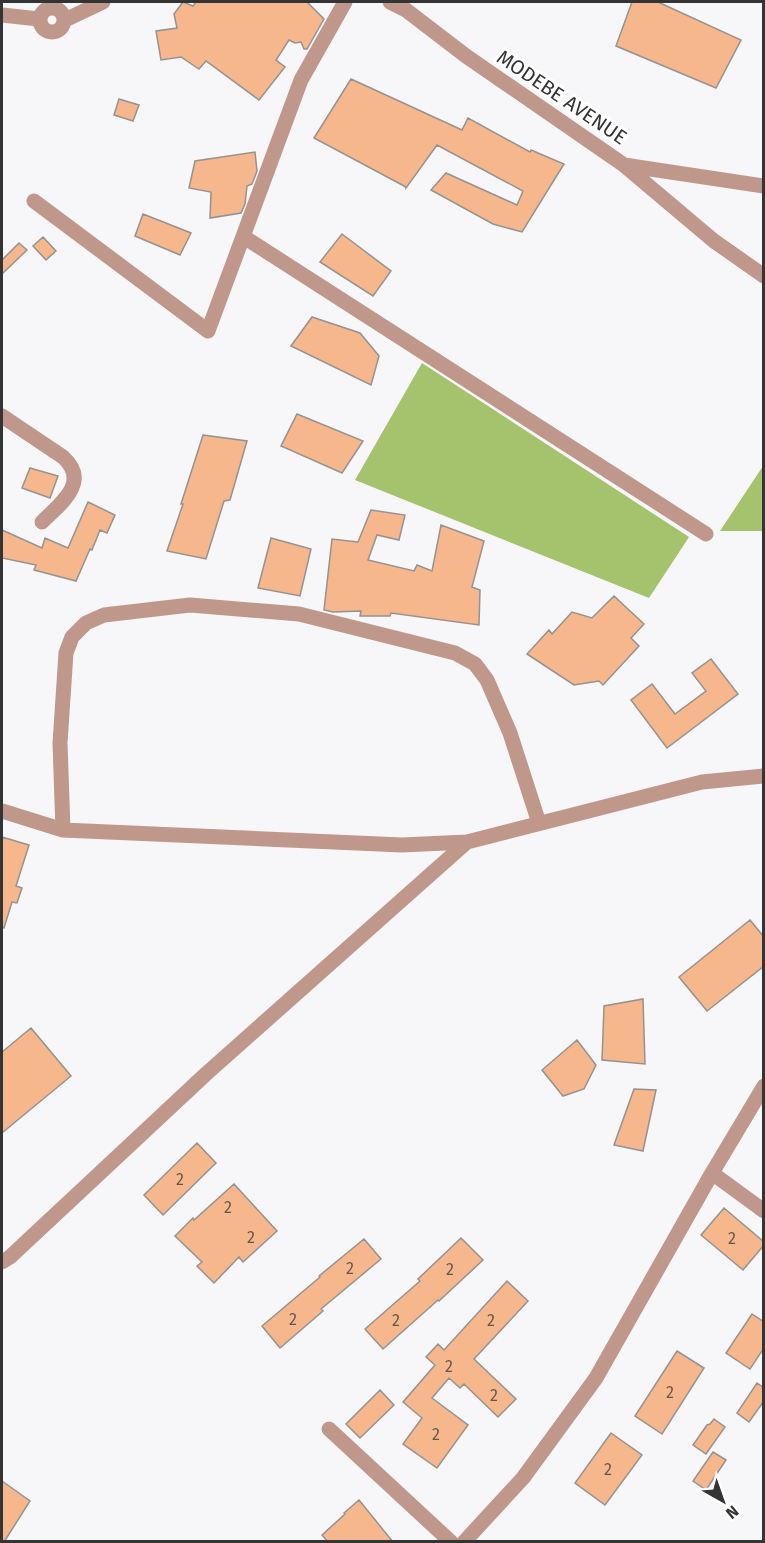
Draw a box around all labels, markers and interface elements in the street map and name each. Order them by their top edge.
street label: MODEBE AVENUE [492,45,632,149]
house number: 2 [176,1170,184,1189]
house number: 2 [224,1198,232,1217]
house number: 2 [247,1228,255,1247]
house number: 2 [728,1229,736,1248]
house number: 2 [346,1259,354,1278]
house number: 2 [446,1260,454,1279]
house number: 2 [289,1310,297,1329]
house number: 2 [392,1311,400,1330]
house number: 2 [487,1311,495,1330]
house number: 2 [445,1357,453,1376]
house number: 2 [666,1383,674,1402]
house number: 2 [490,1386,498,1405]
house number: 2 [432,1425,440,1444]
house number: 2 [604,1460,612,1479]
north arrow [693,1471,753,1531]
text: N [722,1501,742,1523]

